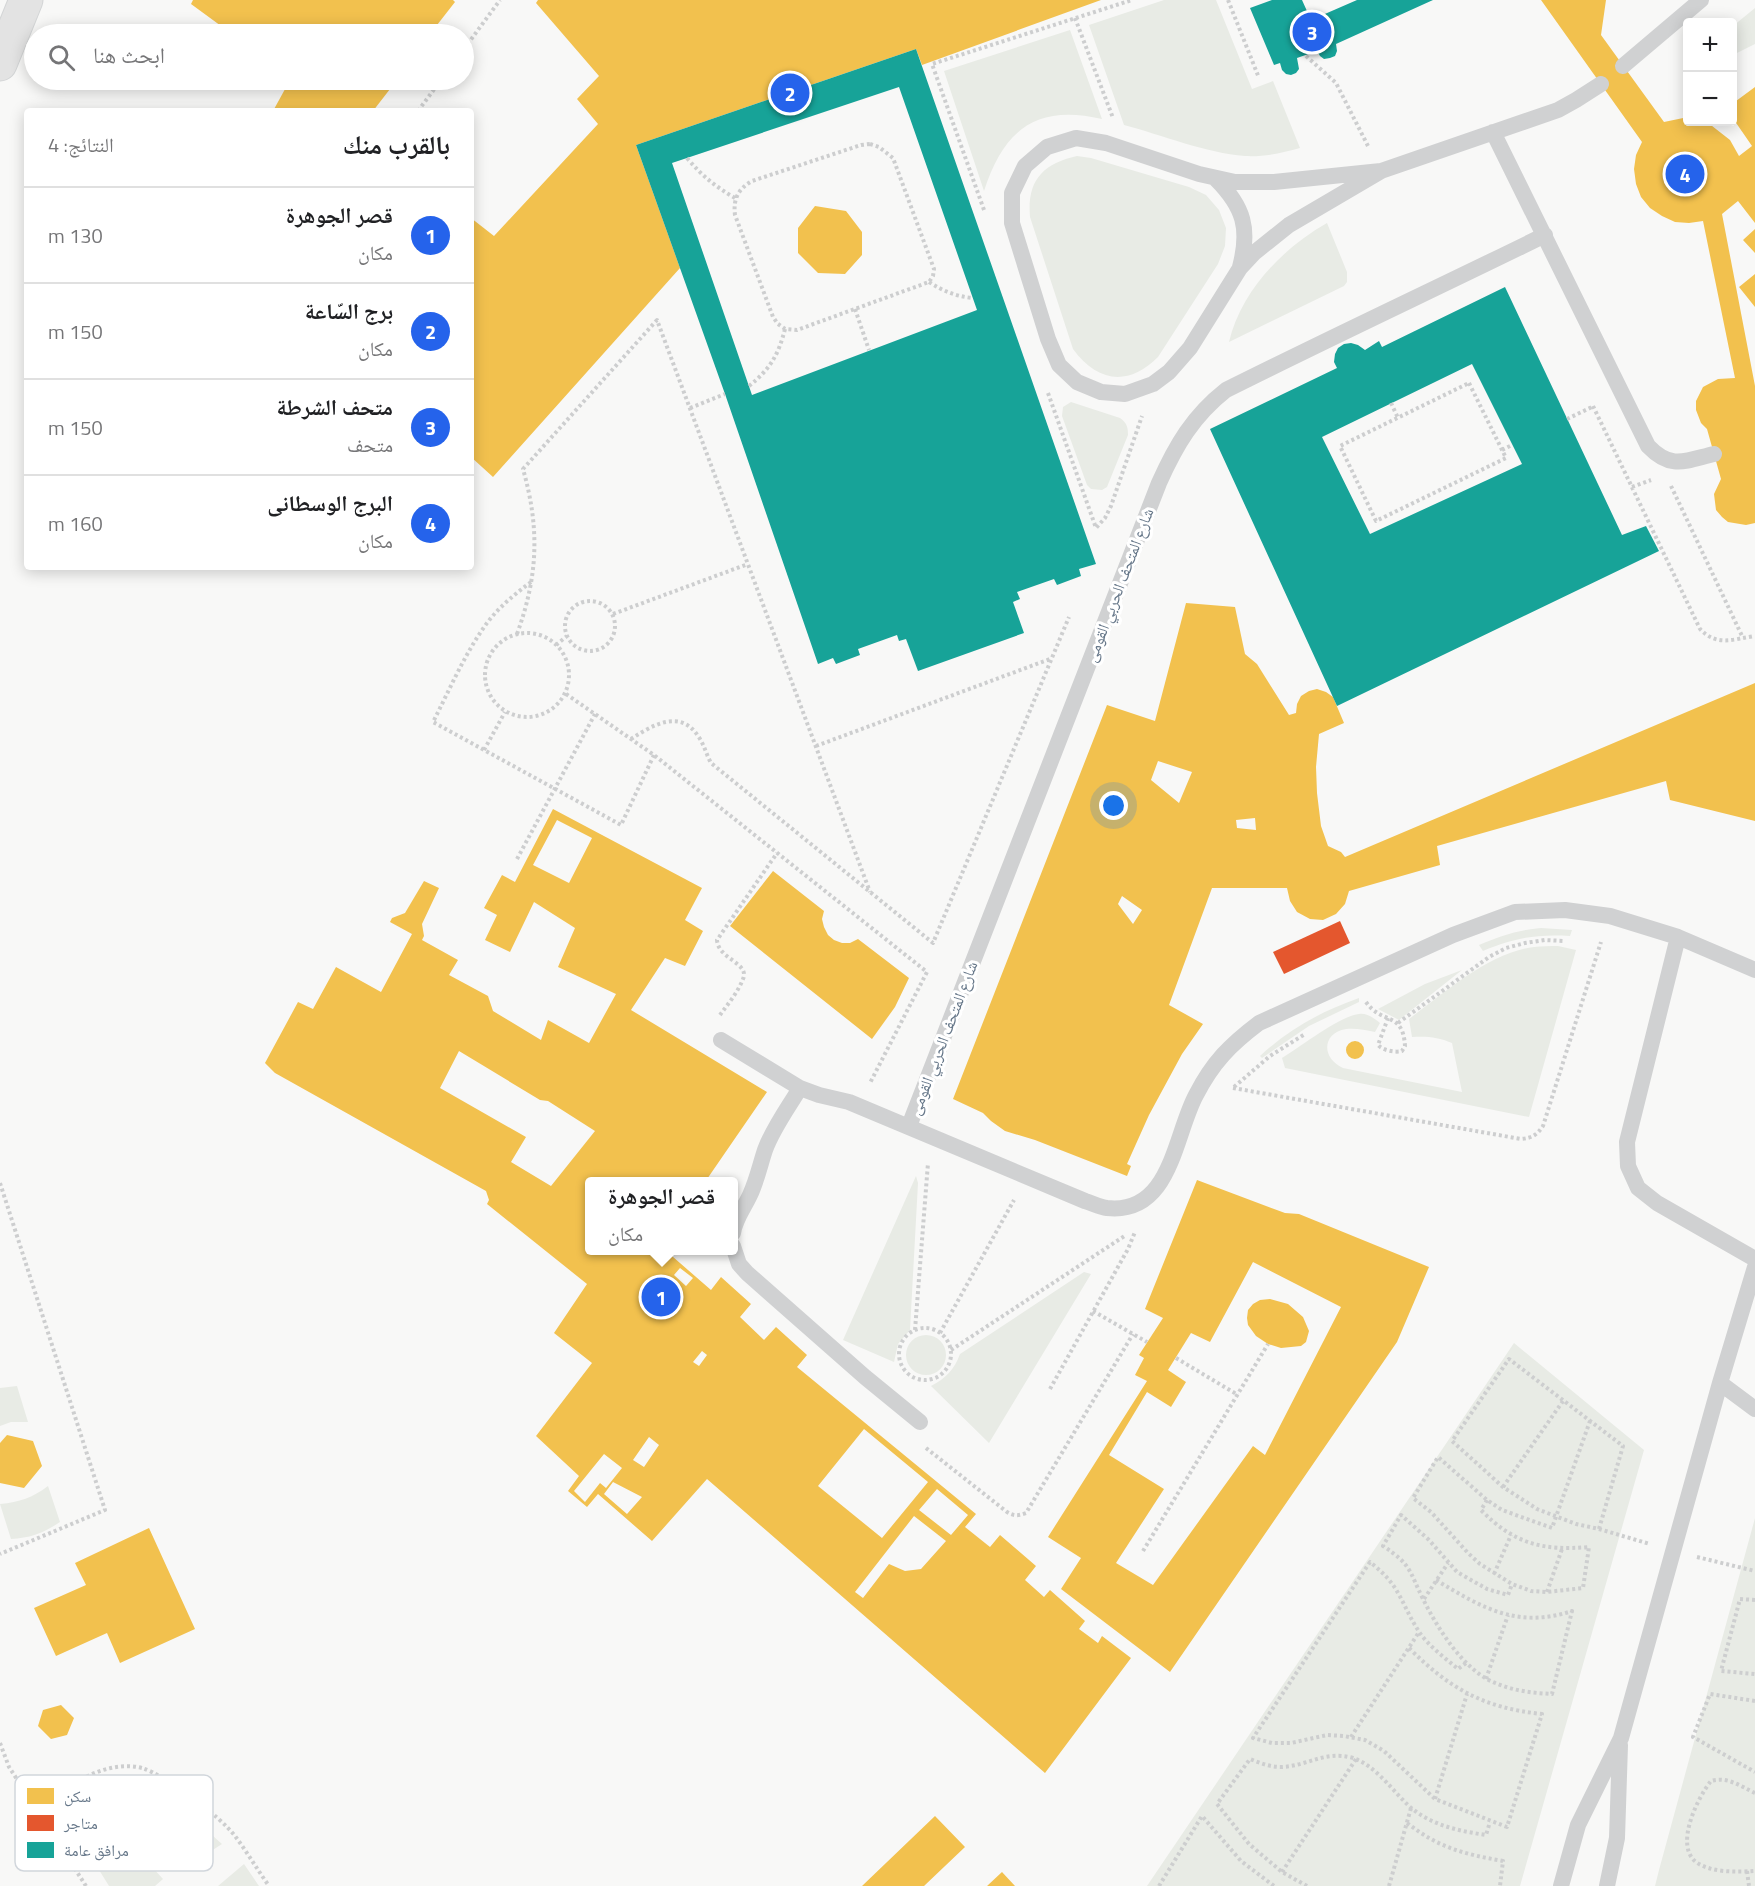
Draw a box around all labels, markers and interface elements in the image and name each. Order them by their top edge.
pin: 3 [1292,9,1332,54]
map controls [1683,18,1737,126]
button: + [1683,18,1737,72]
search box [24,24,474,90]
text: ابحث هنا [93,38,165,72]
icon: search [45,41,78,74]
pin: 2 [770,70,810,116]
button: − [1683,72,1737,126]
text: بالقرب منك [343,125,450,164]
text: النتائج: 4 [48,129,114,160]
pin: 4 [1666,152,1704,196]
text: قصر الجوهرة [286,198,393,232]
text: 130 m [48,220,103,251]
text: 1 [425,220,436,251]
text: مكان [358,237,393,268]
text: برج السّاعة [305,294,393,328]
text: 150 m [48,316,103,347]
text: 2 [425,316,436,347]
text: مكان [358,333,393,364]
text: متحف الشرطة [277,390,393,424]
text: 150 m [48,412,103,443]
text: 3 [425,412,436,443]
text: متحف [347,429,393,460]
text: البرج الوسطانى [267,486,393,520]
street label: شارع المتحف الحربي القومى [1079,505,1160,666]
text: 160 m [48,508,103,539]
text: 4 [425,508,436,539]
text: مكان [358,525,393,556]
your location [1099,791,1128,820]
street label: شارع المتحف الحربي القومى [903,958,984,1119]
popup [585,1177,738,1255]
text: قصر الجوهرة [608,1179,715,1213]
text: مكان [608,1218,643,1249]
pin: 1 [642,1274,680,1320]
legend [15,1775,213,1871]
text: سكن [64,1784,91,1808]
text: متاجر [63,1811,98,1835]
text: مرافق عامة [64,1838,129,1862]

